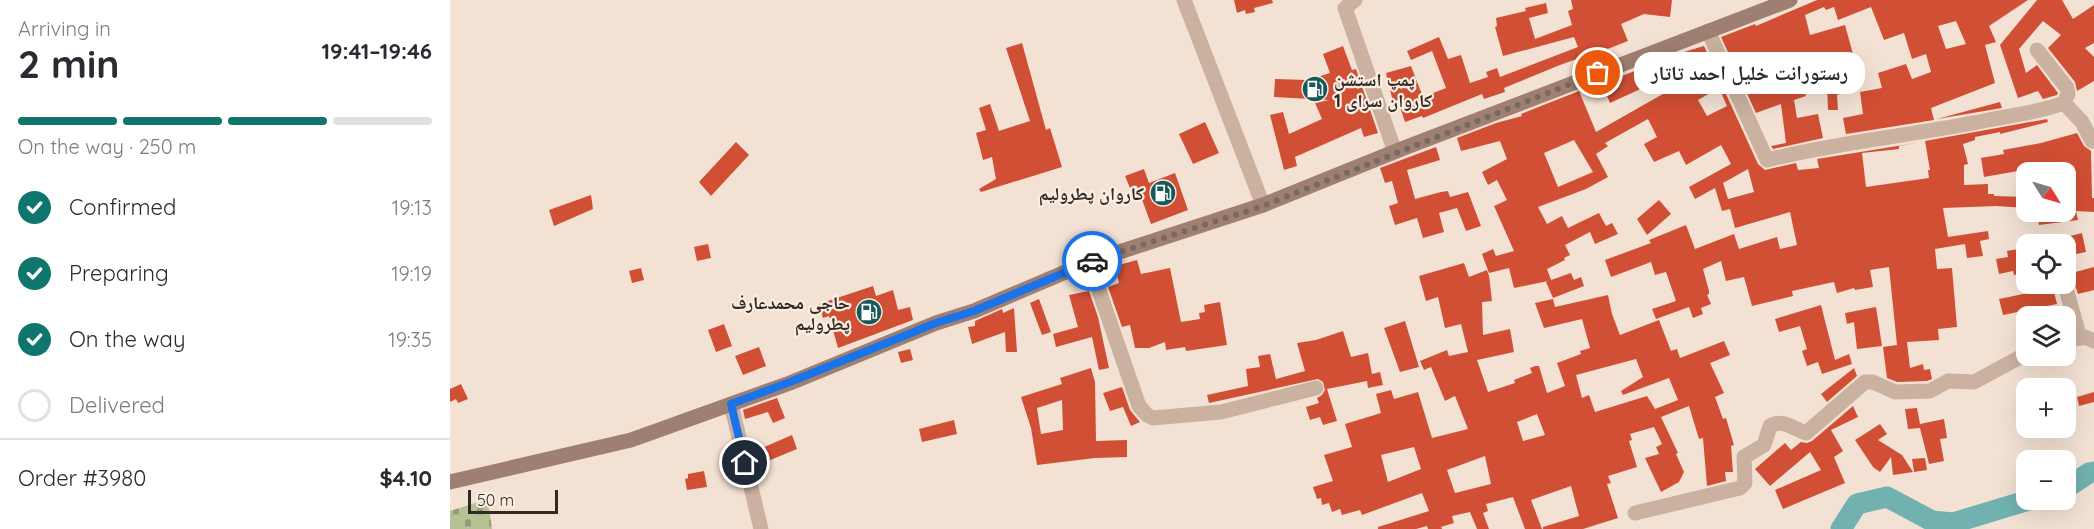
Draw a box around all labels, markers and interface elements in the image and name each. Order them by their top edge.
text: Arriving in [18,16,111,41]
text: 19:41–19:46 [321,37,432,65]
text: 2 min [18,39,120,88]
pin [1572,47,1623,98]
callout: رستورانت خلیل احمد تاتار [1634,52,1865,94]
icon: bag [1581,56,1614,89]
text: رستورانت خلیل احمد تاتار [1651,60,1848,85]
place label: پمپ استشن کاروان سرای 1 [1334,68,1432,112]
fuel station icon: پمپ استشن کاروان سرای 1 [1300,74,1330,104]
text: On the way · 250 m [18,134,196,159]
north arrow [2016,162,2076,222]
map controls [2016,162,2076,510]
fuel station icon: کاروان پطرولیم [1148,178,1178,208]
place label: کاروان پطرولیم [1039,182,1144,206]
icon: check [18,191,51,224]
text: Confirmed [69,193,176,221]
text: 19:13 [392,195,432,220]
courier [1062,231,1122,291]
button: locate [2016,234,2076,294]
icon: car [1076,245,1109,278]
icon: check [18,257,51,290]
text: Preparing [69,259,169,287]
text: 19:19 [391,261,432,286]
place label: حاجی محمدعارف پطرولیم [731,291,850,336]
fuel station icon: حاجی محمدعارف پطرولیم [854,297,884,327]
button: layers [2016,306,2076,366]
icon: check [18,323,51,356]
text: On the way [69,325,185,353]
text: 19:35 [388,327,432,352]
button: + [2016,378,2076,438]
text: Delivered [69,391,165,419]
pin [719,437,770,488]
icon: home [728,446,761,479]
button: − [2016,450,2076,510]
text: Order #3980 [18,464,146,492]
text: $4.10 [379,464,432,492]
scale bar [468,487,558,514]
text: 50 m [477,490,514,510]

